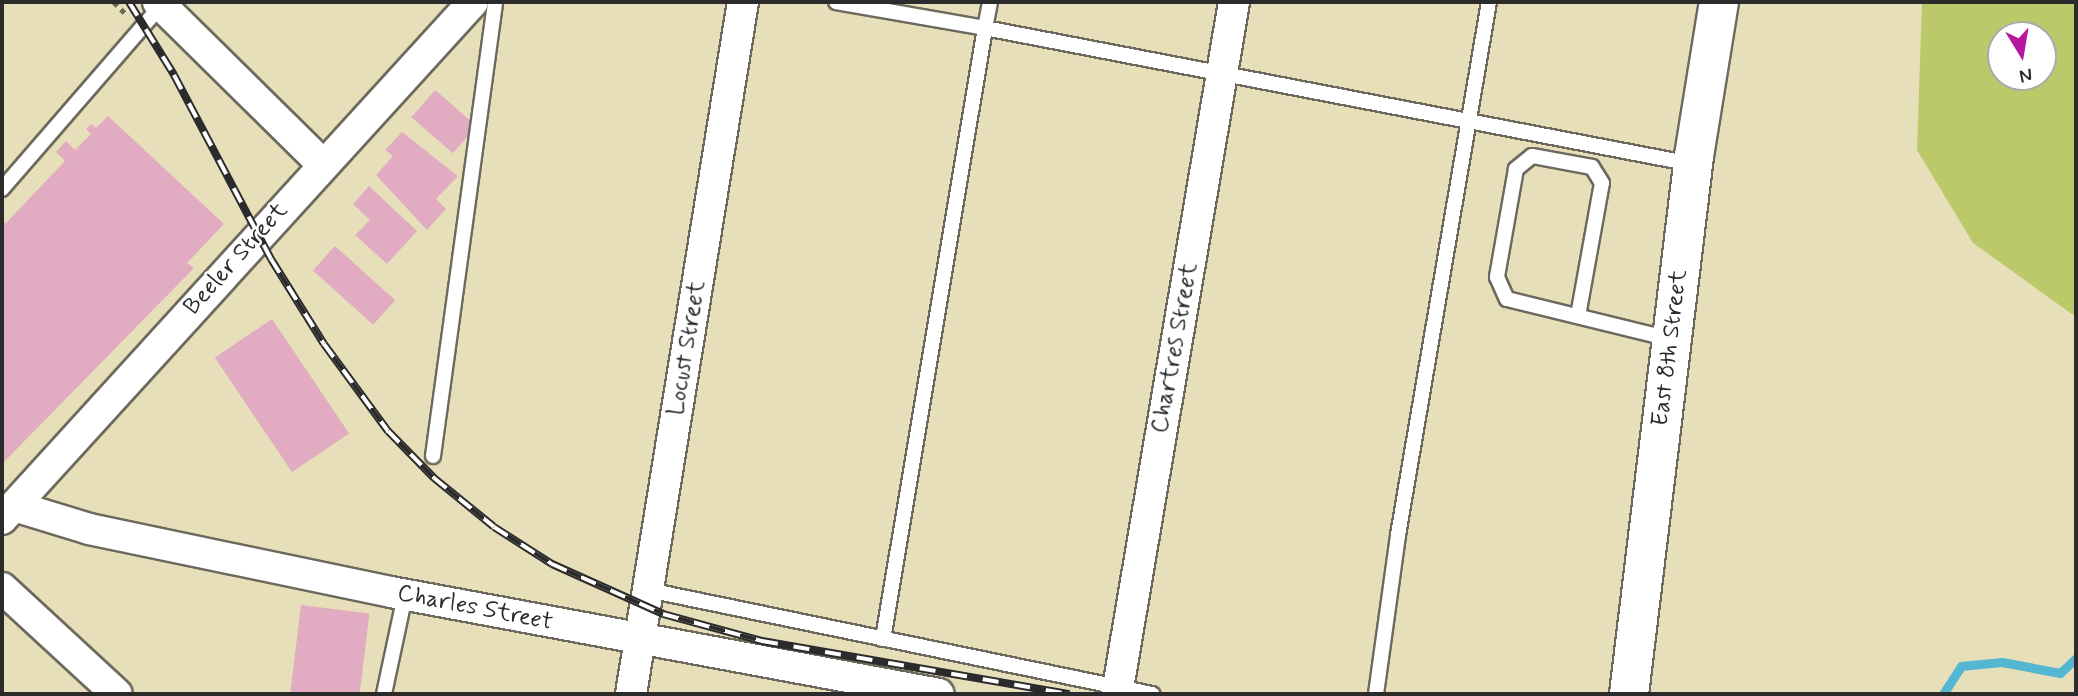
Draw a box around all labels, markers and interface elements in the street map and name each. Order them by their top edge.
north arrow [1987,21,2057,91]
text: N [2017,62,2034,89]
street label: Beeler Street [178,197,294,321]
street label: Chartres Street [1146,260,1204,436]
street label: East 8th Street [1646,268,1694,428]
street label: Locust Street [662,278,712,418]
street label: Charles Street [395,579,555,637]

